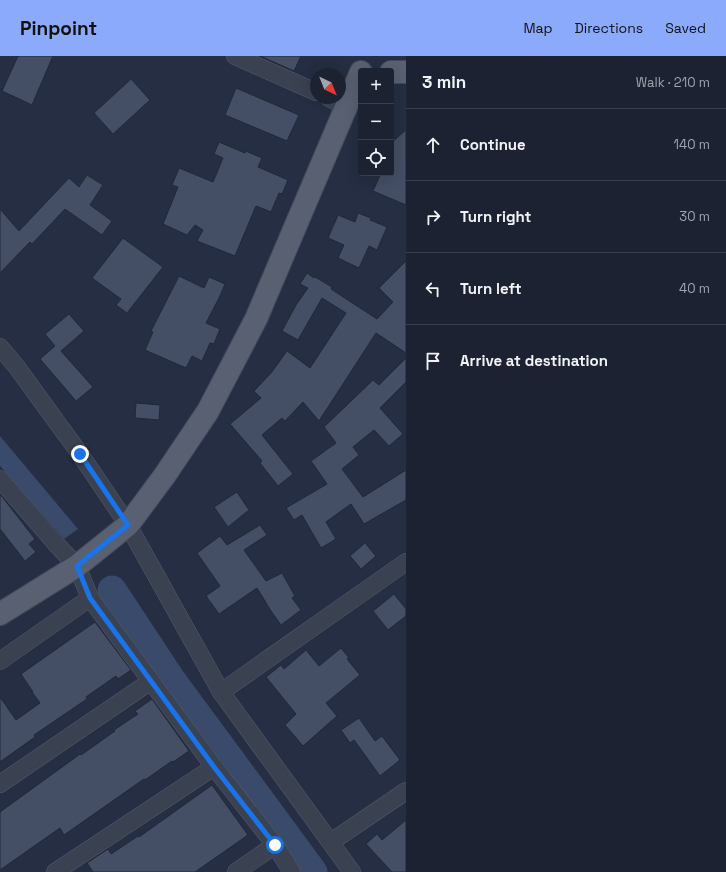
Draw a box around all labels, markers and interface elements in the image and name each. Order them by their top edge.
text: Pinpoint [20,16,97,41]
text: Map [523,19,553,37]
text: Directions [575,19,643,37]
text: Saved [665,19,706,37]
north arrow [310,68,346,104]
map controls [358,68,394,176]
button: + [358,68,394,104]
text: 3 min [422,71,466,93]
text: Walk · 210 m [636,74,710,91]
button: − [358,104,394,140]
icon: ahead [422,134,444,156]
text: Continue [460,135,526,154]
text: 140 m [674,136,710,153]
button: locate [358,140,394,176]
icon: right [422,206,444,228]
text: Turn right [460,207,531,226]
text: 30 m [679,208,710,225]
icon: left [422,278,444,300]
text: Turn left [460,279,522,298]
text: 40 m [679,280,710,297]
icon: arrive [422,350,444,372]
text: Arrive at destination [460,351,608,370]
route end [71,445,89,463]
route start [266,836,284,854]

